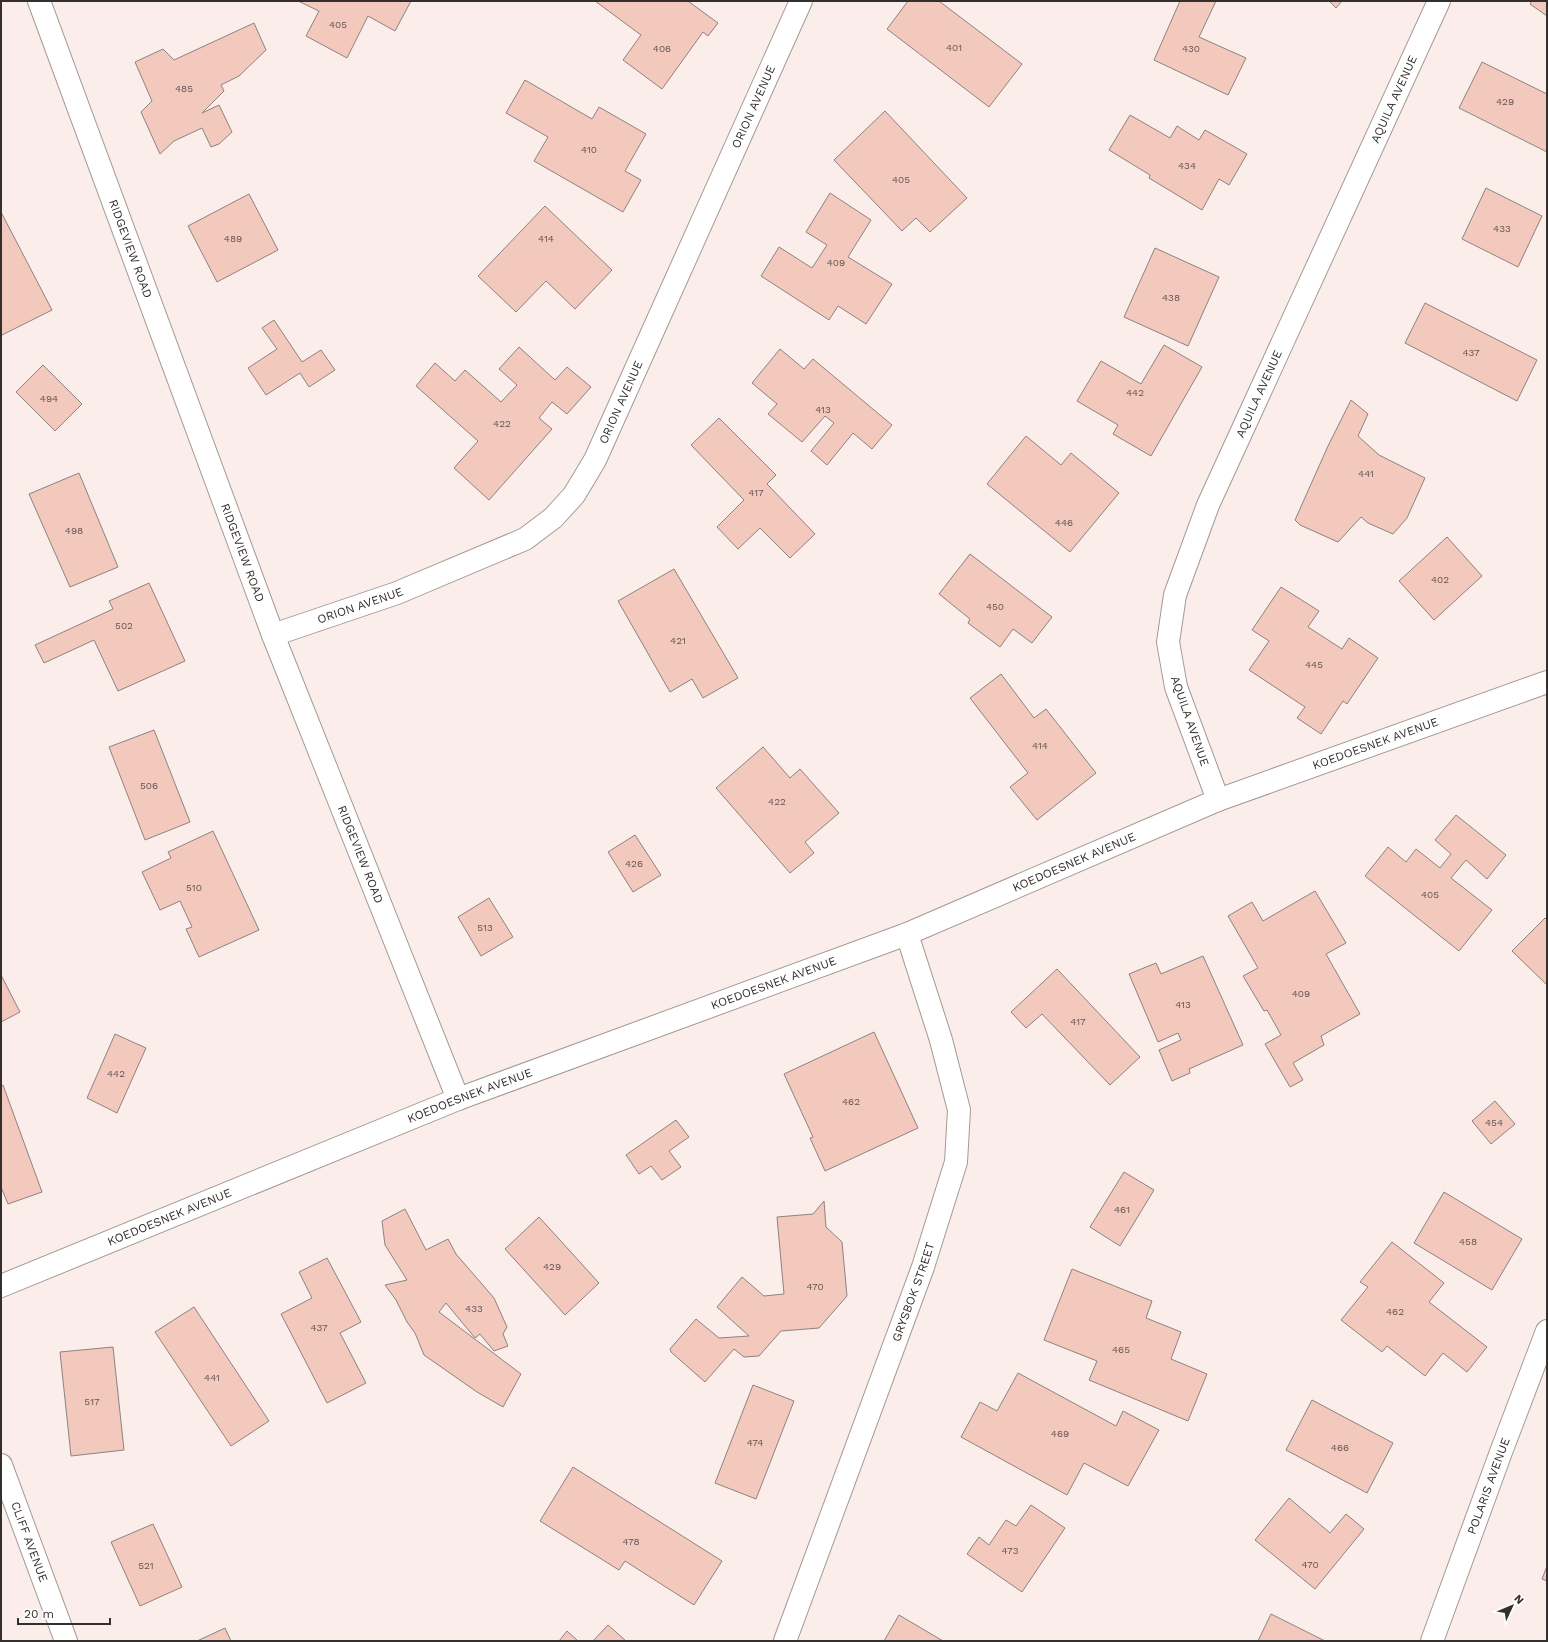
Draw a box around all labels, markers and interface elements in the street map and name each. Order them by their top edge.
house number: 405 [329,19,347,30]
house number: 401 [946,42,962,53]
house number: 406 [653,43,671,54]
house number: 430 [1182,43,1200,54]
street label: AQUILA AVENUE [1368,53,1420,145]
street label: ORION AVENUE [729,63,778,150]
house number: 485 [175,83,193,94]
house number: 429 [1496,96,1514,107]
house number: 410 [581,144,597,155]
house number: 434 [1178,160,1196,171]
house number: 405 [892,174,910,185]
street label: RIDGEVIEW ROAD [106,197,155,300]
house number: 433 [1493,223,1511,234]
house number: 489 [224,233,242,244]
house number: 414 [538,233,554,244]
house number: 409 [827,257,845,268]
house number: 438 [1162,292,1180,303]
house number: 437 [1462,347,1480,358]
street label: AQUILA AVENUE [1233,348,1285,440]
street label: ORION AVENUE [596,358,646,446]
house number: 442 [1126,387,1144,398]
house number: 494 [40,393,58,404]
house number: 413 [815,404,831,415]
house number: 422 [493,418,511,429]
house number: 441 [1358,468,1374,479]
house number: 417 [748,487,764,498]
street label: RIDGEVIEW ROAD [218,501,267,604]
house number: 446 [1055,517,1073,528]
house number: 498 [65,525,83,536]
house number: 402 [1431,574,1449,585]
street label: ORION AVENUE [315,584,405,626]
house number: 450 [986,601,1004,612]
house number: 502 [115,620,133,631]
house number: 421 [670,635,686,646]
house number: 445 [1305,659,1323,670]
street label: AQUILA AVENUE [1168,674,1212,768]
street label: KOEDOESNEK AVENUE [1311,714,1440,773]
house number: 414 [1032,740,1048,751]
house number: 506 [140,780,158,791]
house number: 422 [768,796,786,807]
street label: RIDGEVIEW ROAD [335,803,386,905]
street label: KOEDOESNEK AVENUE [1010,829,1138,895]
house number: 426 [625,858,643,869]
house number: 510 [186,882,202,893]
house number: 405 [1421,889,1439,900]
house number: 513 [477,922,493,933]
street label: KOEDOESNEK AVENUE [709,953,839,1012]
house number: 409 [1292,988,1310,999]
house number: 413 [1175,999,1191,1010]
house number: 417 [1070,1016,1086,1027]
street label: KOEDOESNEK AVENUE [405,1065,534,1126]
house number: 442 [107,1068,125,1079]
house number: 462 [842,1096,860,1107]
house number: 454 [1485,1117,1503,1128]
street label: KOEDOESNEK AVENUE [105,1185,234,1249]
house number: 461 [1114,1204,1130,1215]
house number: 458 [1459,1236,1477,1247]
street label: GRYSBOK STREET [889,1240,937,1343]
house number: 429 [543,1261,561,1272]
house number: 470 [806,1281,824,1292]
house number: 433 [465,1303,483,1314]
house number: 462 [1386,1306,1404,1317]
house number: 437 [310,1322,328,1333]
house number: 465 [1112,1344,1130,1355]
house number: 441 [204,1372,220,1383]
house number: 517 [84,1396,100,1407]
house number: 469 [1051,1428,1069,1439]
street label: POLARIS AVENUE [1465,1435,1513,1536]
house number: 474 [747,1437,763,1448]
house number: 466 [1331,1442,1349,1453]
street label: CLIFF AVENUE [8,1500,51,1584]
house number: 478 [622,1536,640,1547]
house number: 473 [1001,1545,1019,1556]
house number: 470 [1301,1559,1319,1570]
house number: 521 [138,1560,154,1571]
north arrow [1492,1586,1532,1626]
text: N [1511,1592,1526,1607]
scale bar [18,1600,110,1626]
text: 20 m [24,1607,54,1621]

